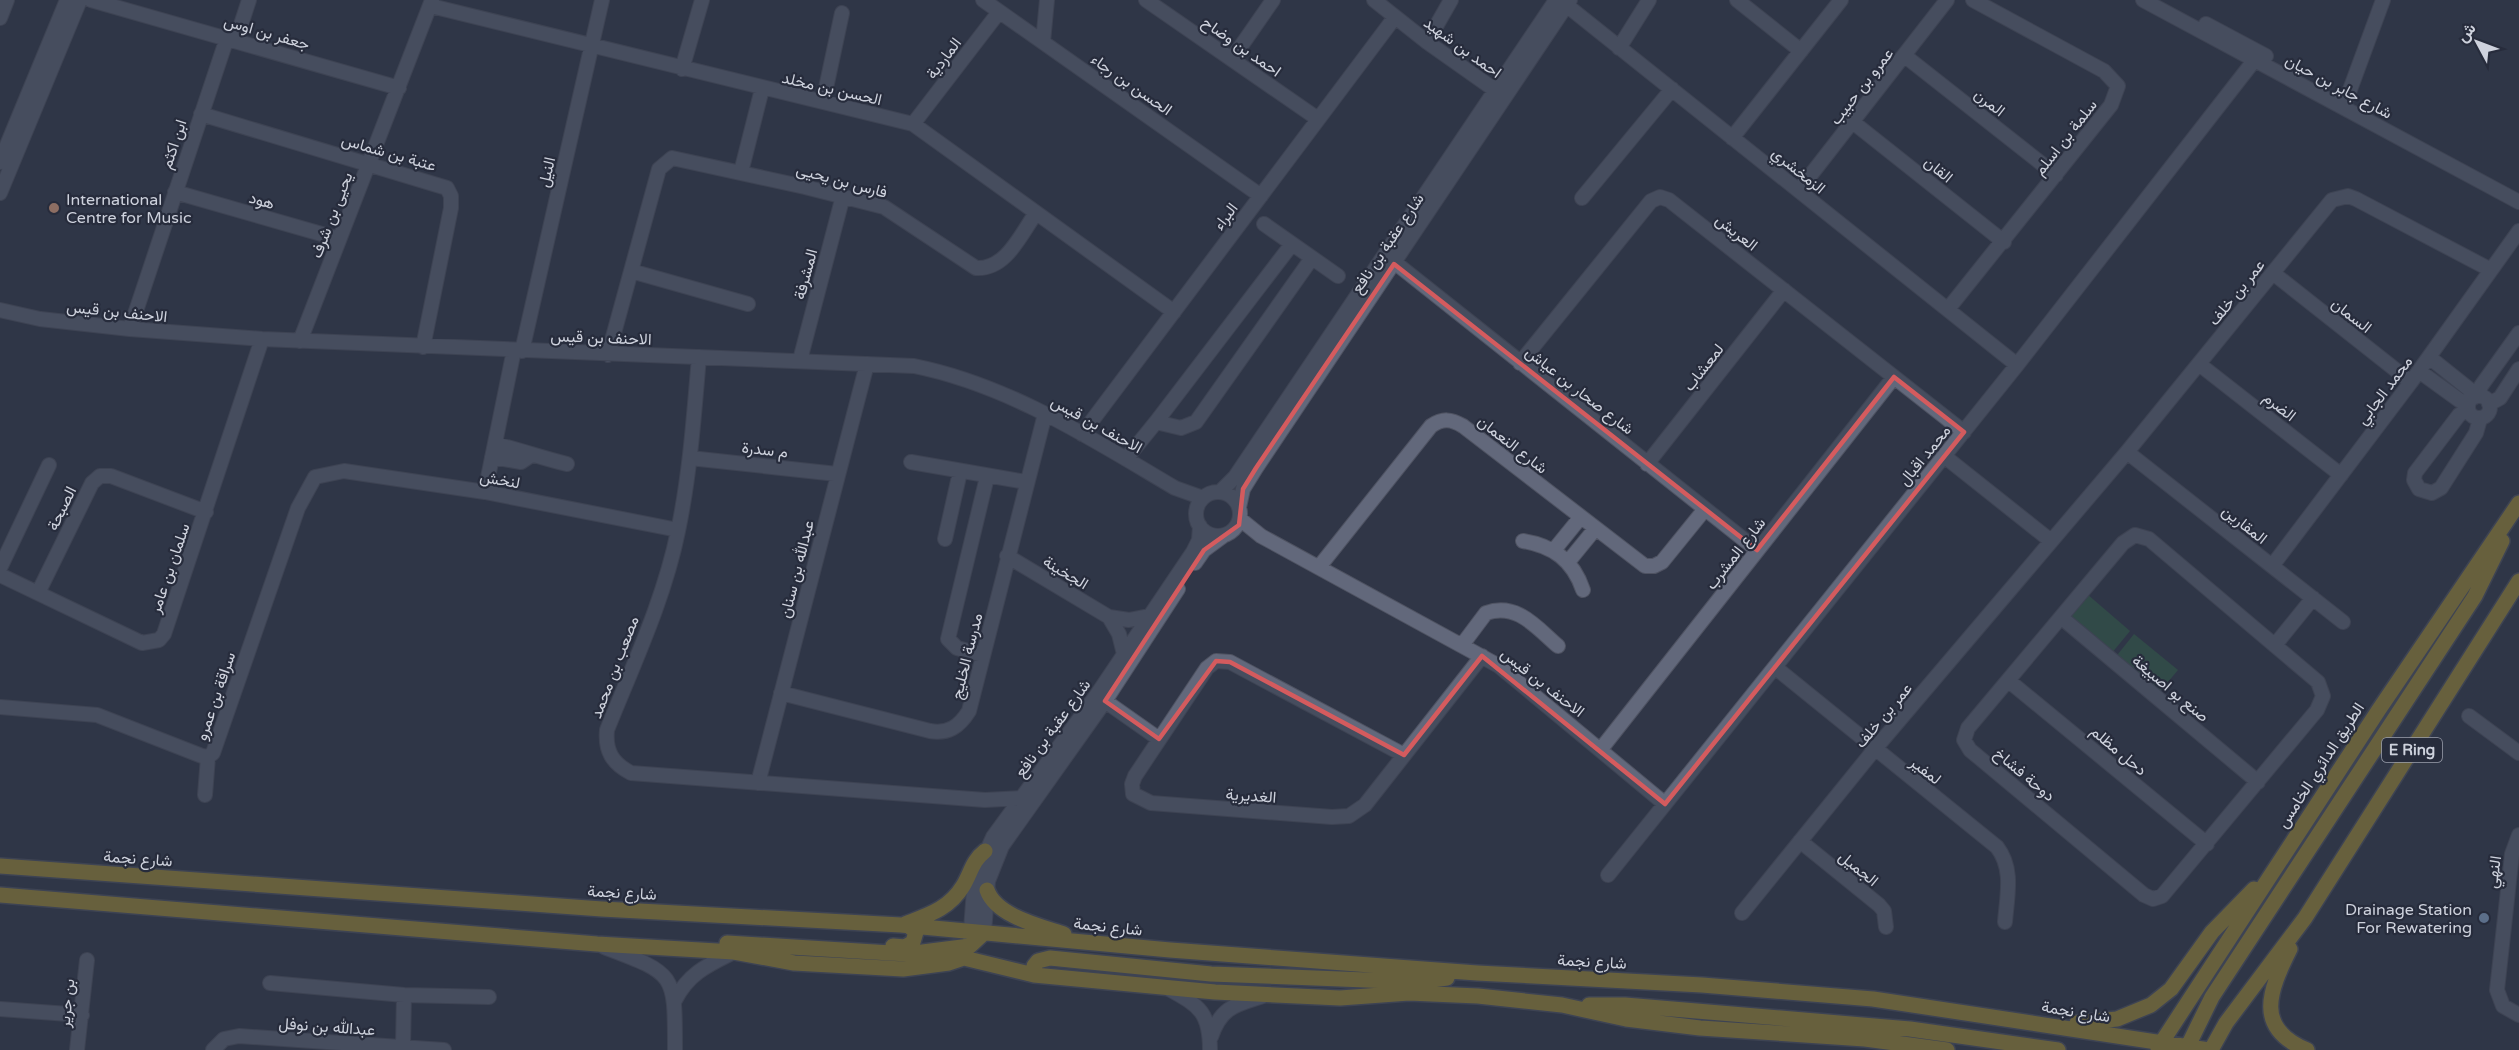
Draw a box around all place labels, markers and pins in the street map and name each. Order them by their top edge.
place label: International Centre for Music [66,190,192,228]
marker: International Centre for Music [47,201,61,215]
place label: Drainage Station For Rewatering [2345,900,2472,938]
marker: Drainage Station For Rewatering [2477,911,2491,925]

